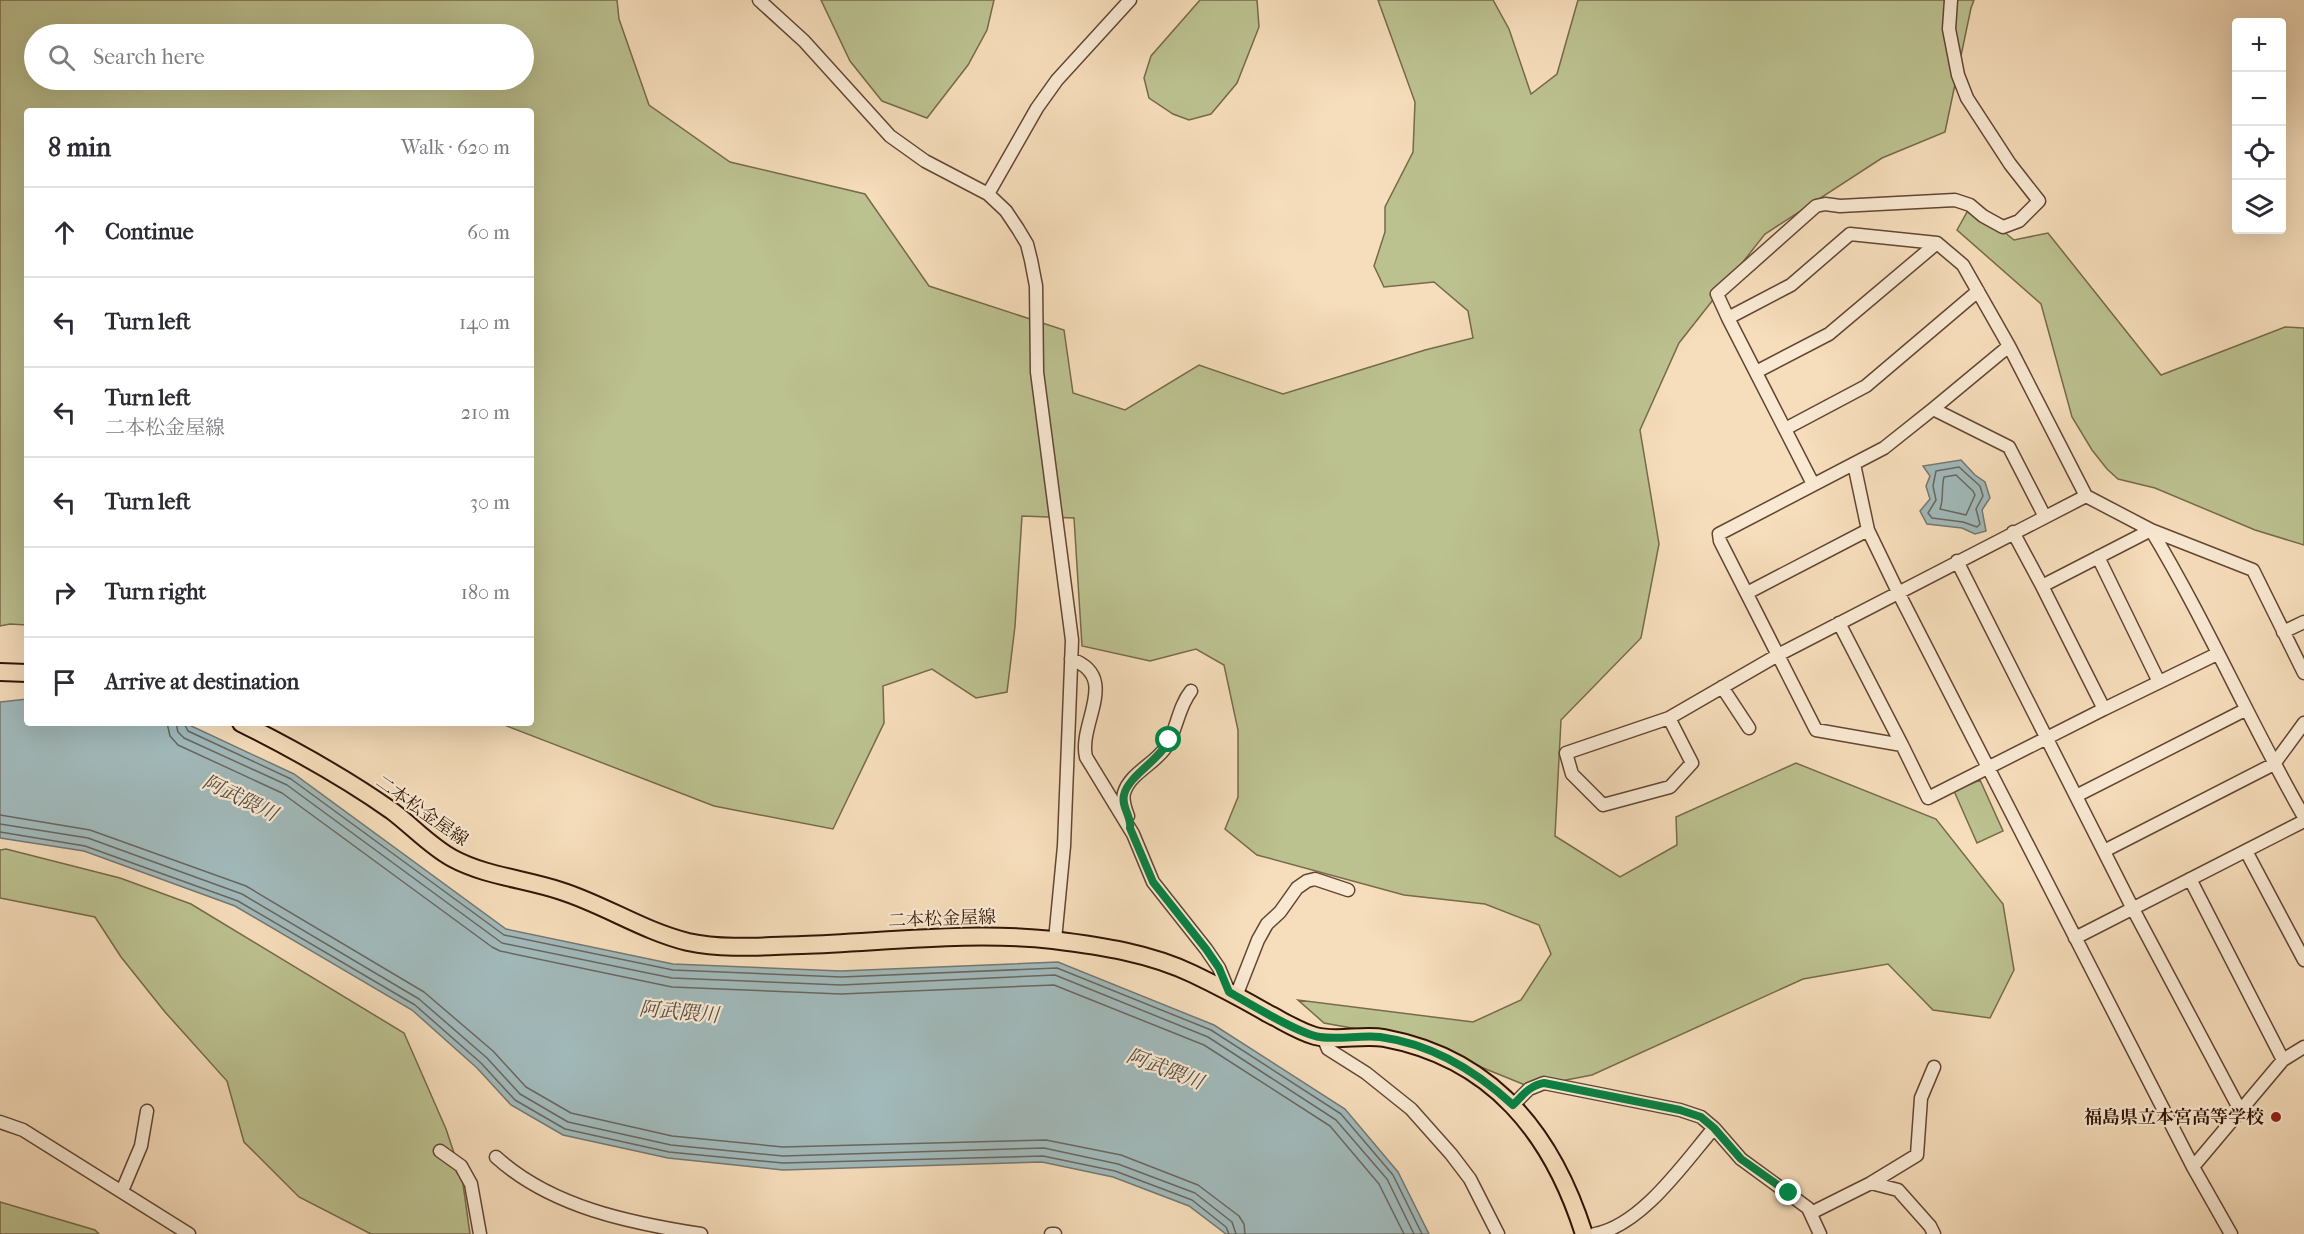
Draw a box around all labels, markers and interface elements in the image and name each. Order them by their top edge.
map controls [2232,18,2286,234]
button: + [2232,18,2286,72]
search box [24,24,534,90]
icon: search [45,41,78,74]
text: Search here [93,44,205,70]
button: − [2232,72,2286,126]
button: locate [2232,126,2286,180]
text: 8 min [48,132,111,163]
text: Walk · 620 m [401,136,510,159]
button: layers [2232,180,2286,234]
icon: ahead [48,216,81,249]
text: Continue [105,219,194,245]
text: 60 m [467,221,510,244]
icon: left [48,306,81,339]
text: Turn left [105,309,191,335]
text: 140 m [459,311,510,334]
text: Turn left [105,385,191,411]
icon: left [48,396,81,429]
text: 210 m [461,401,510,424]
text: 二本松金屋線 [105,416,225,439]
icon: left [48,486,81,519]
text: Turn left [105,489,191,515]
text: 30 m [470,491,510,514]
icon: right [48,576,81,609]
text: Turn right [105,579,206,605]
text: 180 m [461,581,510,604]
icon: arrive [48,666,81,699]
text: Arrive at destination [105,669,299,695]
route start [1155,726,1181,752]
water label: 阿武隈川 [199,770,283,827]
street label: 二本松金屋線 [372,771,472,851]
street label: 二本松金屋線 [888,907,996,931]
water label: 阿武隈川 [638,997,722,1027]
water label: 阿武隈川 [1124,1044,1208,1095]
place label: 福島県立本宮高等学校 [2084,1107,2264,1128]
marker: 福島県立本宮高等学校 [2269,1110,2283,1124]
route end [1775,1179,1801,1205]

